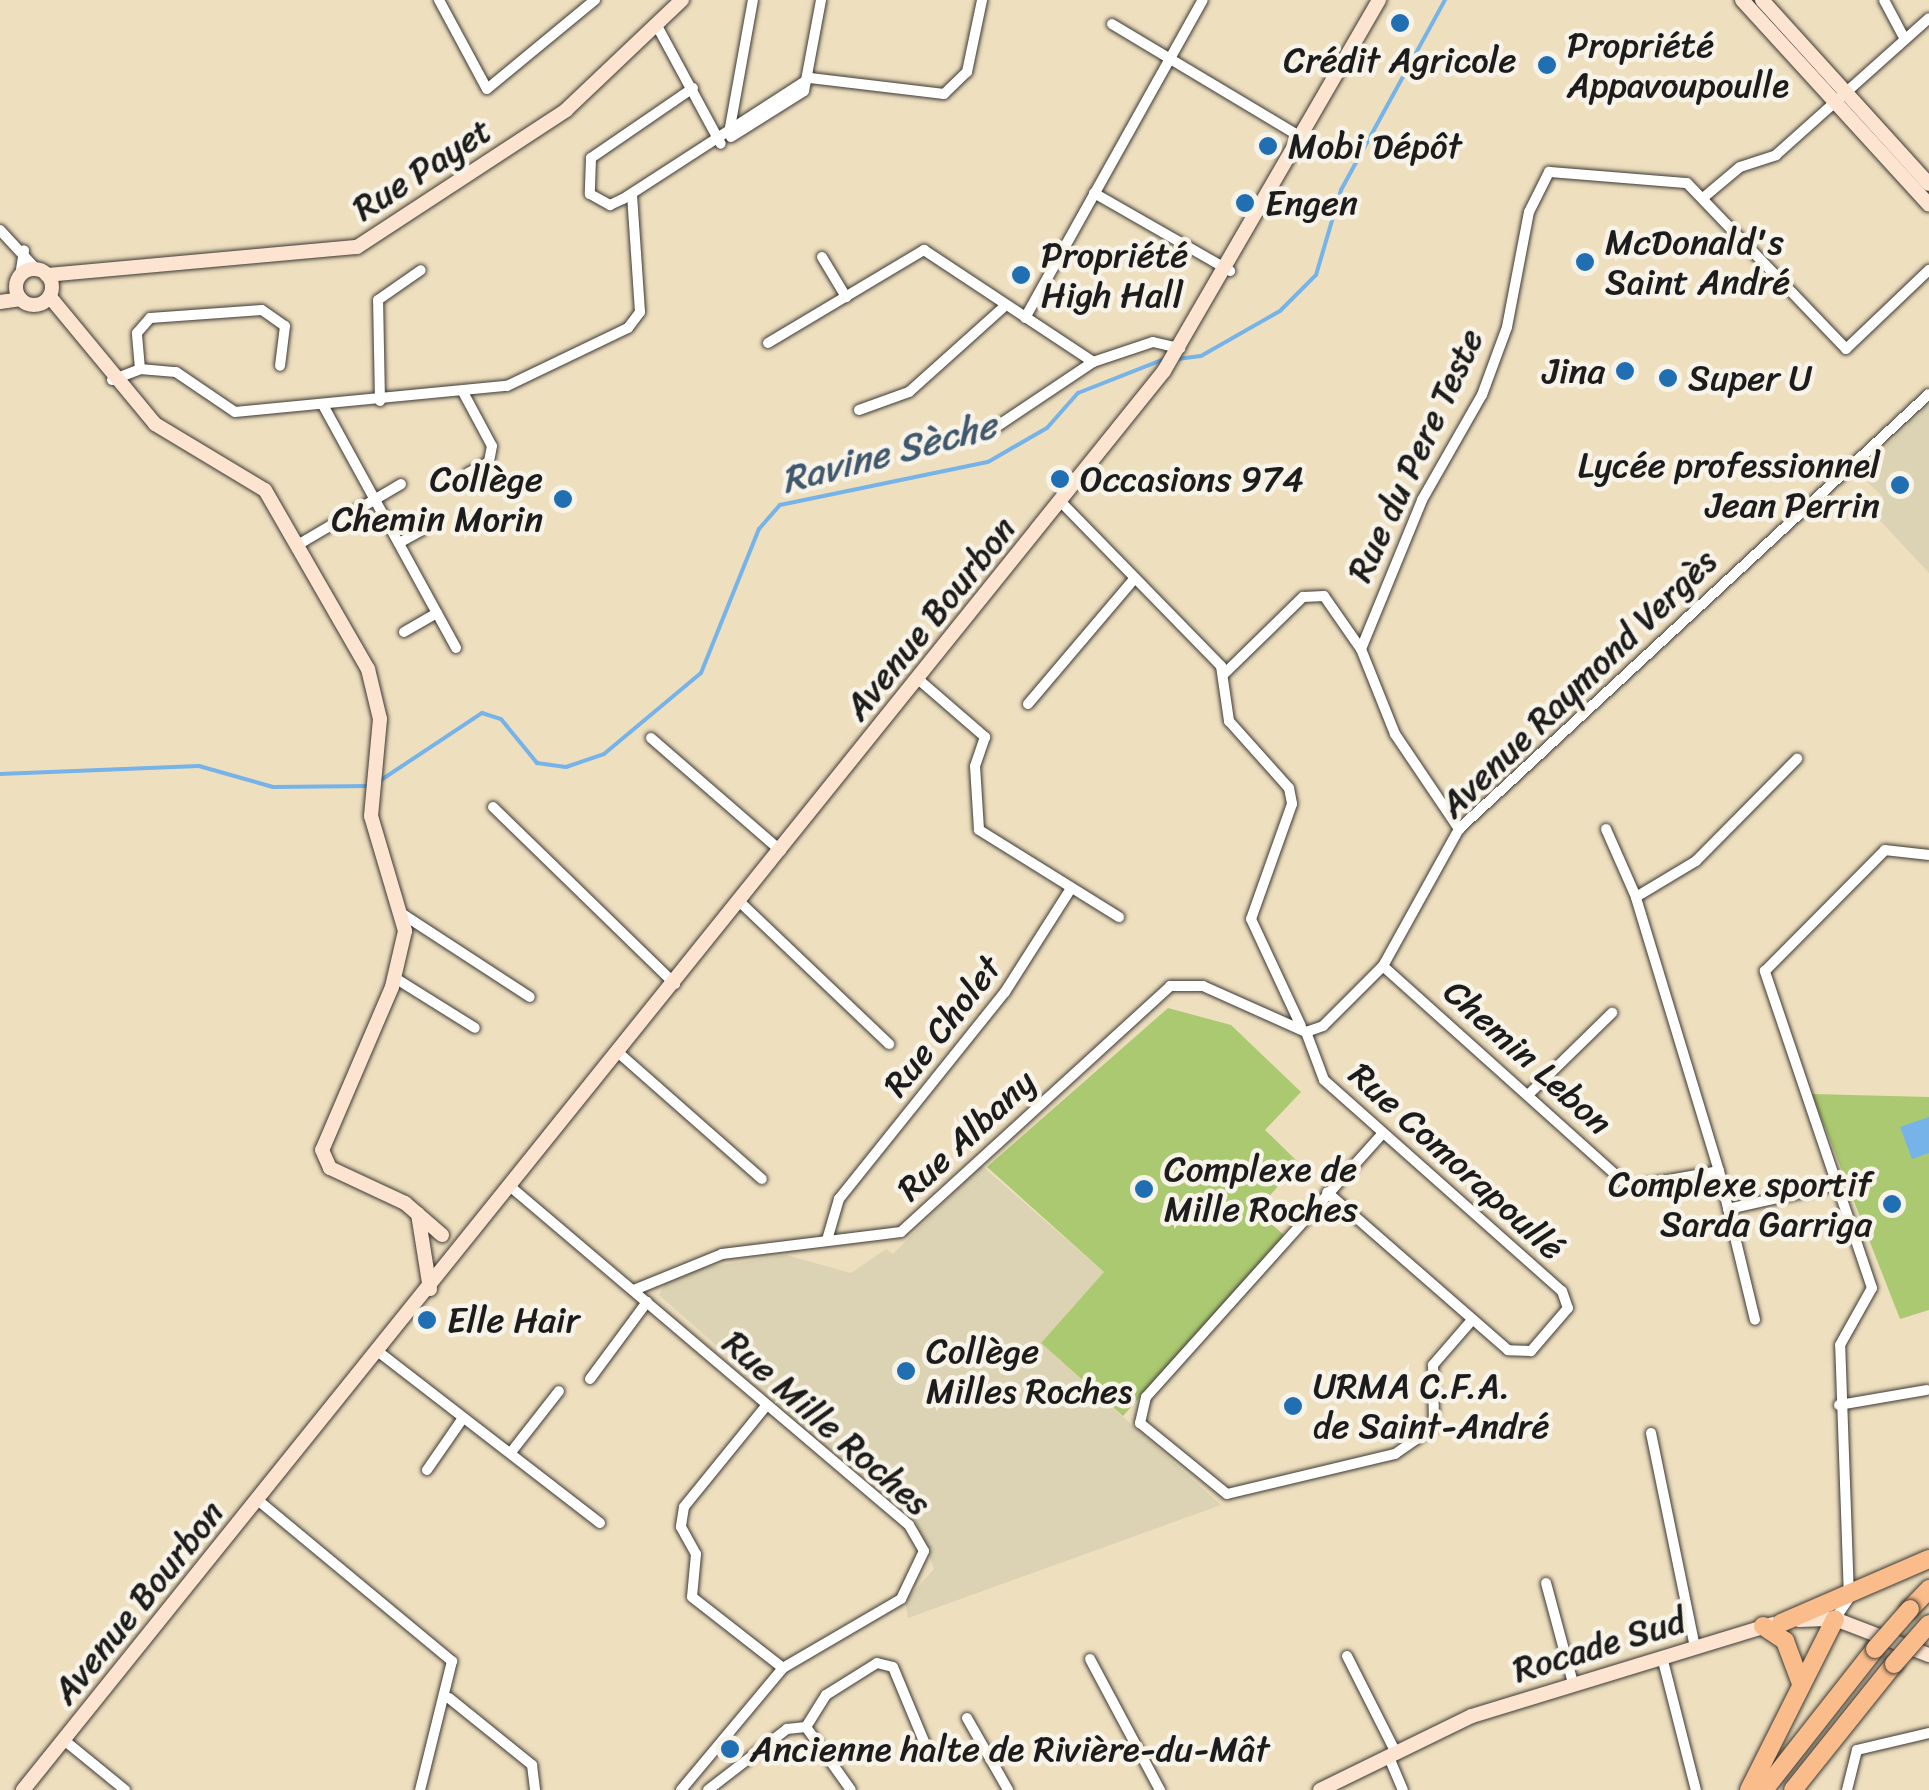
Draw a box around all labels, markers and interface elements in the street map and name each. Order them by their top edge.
marker: Crédit Agricole [1389,12,1411,34]
place label: Propriété Appavoupoulle [1567,24,1789,106]
place label: Crédit Agricole [1284,39,1516,81]
marker: Propriété Appavoupoulle [1536,54,1558,76]
street label: Rue Payet [345,109,499,229]
place label: Mobi Dépôt [1288,125,1463,167]
marker: Mobi Dépôt [1257,135,1279,157]
place label: Engen [1265,182,1358,224]
marker: Engen [1234,192,1256,214]
place label: McDonald's Saint André [1605,221,1790,303]
place label: Propriété High Hall [1041,234,1188,316]
marker: McDonald's Saint André [1574,251,1596,273]
marker: Propriété High Hall [1010,264,1032,286]
street label: Rue du Pere Teste [1337,320,1493,590]
place label: Jina [1542,350,1605,392]
place label: Super U [1688,357,1812,399]
marker: Jina [1614,360,1636,382]
marker: Super U [1657,367,1679,389]
water label: Ravine Sèche [776,402,1002,504]
place label: Lycée professionnel Jean Perrin [1574,444,1880,526]
place label: Collège Chemin Morin [331,458,543,540]
place label: Occasions 974 [1080,458,1304,500]
marker: Occasions 974 [1049,468,1071,490]
marker: Lycée professionnel Jean Perrin [1889,474,1911,496]
marker: Collège Chemin Morin [552,488,574,510]
street label: Avenue Bourbon [835,508,1025,728]
street label: Avenue Raymond Vergès [1431,540,1725,826]
street label: Rue Cholet [874,947,1010,1105]
street label: Chemin Lebon [1435,970,1621,1144]
street label: Rue Comorapoullé [1340,1053,1574,1269]
street label: Rue Albany [888,1060,1044,1210]
place label: Complexe de Mille Roches [1164,1148,1357,1230]
place label: Complexe sportif Sarda Garriga [1608,1163,1872,1245]
marker: Complexe de Mille Roches [1133,1178,1155,1200]
marker: Complexe sportif Sarda Garriga [1881,1193,1903,1215]
place label: Elle Hair [447,1299,580,1341]
marker: Elle Hair [416,1309,438,1331]
street label: Rue Mille Roches [715,1322,939,1524]
place label: Collège Milles Roches [926,1330,1133,1412]
marker: Collège Milles Roches [895,1360,917,1382]
place label: URMA C.F.A. de Saint-André [1313,1365,1551,1447]
marker: URMA C.F.A. de Saint-André [1282,1395,1304,1417]
street label: Avenue Bourbon [43,1492,233,1712]
street label: Rocade Sud [1508,1599,1690,1691]
place label: Ancienne halte de Rivière-du-Mât [750,1728,1271,1770]
marker: Ancienne halte de Rivière-du-Mât [719,1738,741,1760]

